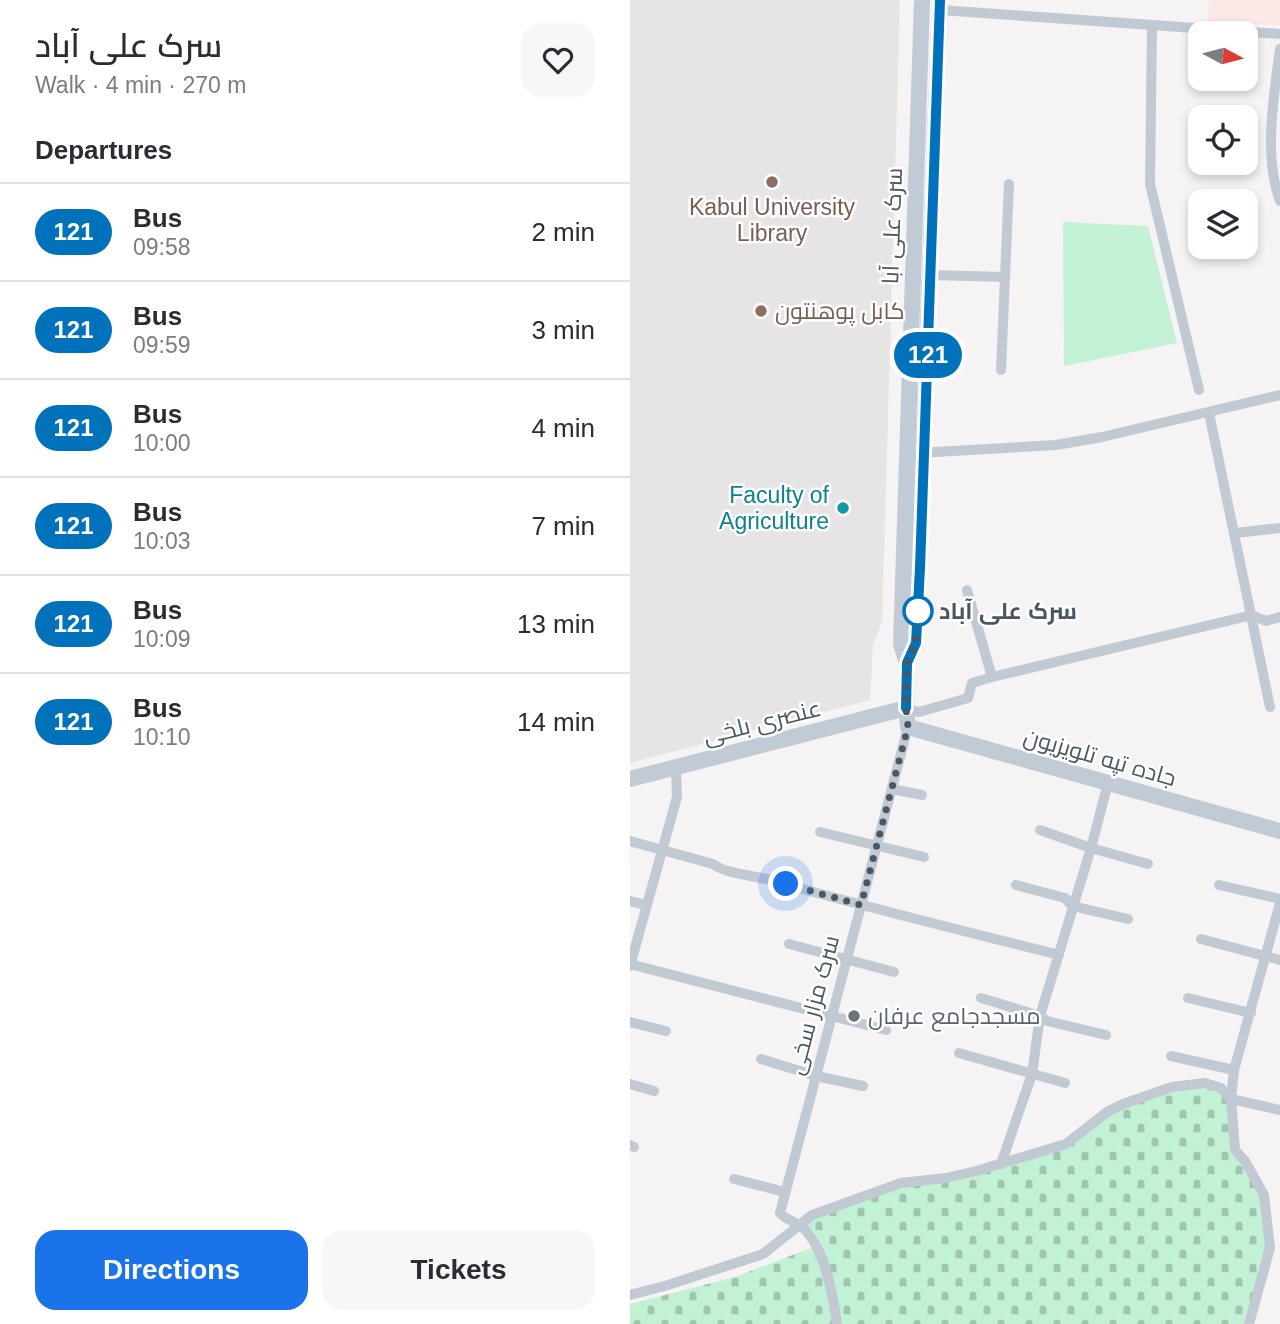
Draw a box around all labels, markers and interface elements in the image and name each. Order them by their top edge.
north arrow [1188,21,1258,91]
map controls [1188,21,1258,259]
button: heart [521,23,595,97]
text: سرک علی آباد [35,27,222,64]
text: Walk · 4 min · 270 m [35,72,246,98]
button: locate [1188,105,1258,175]
text: Departures [35,135,172,165]
street label: سرک علی آبا [877,167,908,285]
marker: Kabul University Library [764,174,780,190]
button: layers [1188,189,1258,259]
place label: Kabul University Library [689,194,856,246]
text: Bus [133,203,182,233]
text: 2 min [531,217,595,247]
text: 121 [53,218,94,245]
text: 09:58 [133,234,191,260]
place label: کابل پوهنتون [775,298,905,326]
text: Bus [133,301,182,331]
marker: کابل پوهنتون [753,303,769,319]
text: 3 min [531,315,595,345]
text: 121 [53,316,94,343]
text: 09:59 [133,332,191,358]
line badge: 121 [888,332,968,378]
text: 121 [908,341,948,368]
text: Bus [133,399,182,429]
text: 4 min [531,413,595,443]
text: 121 [53,414,94,441]
text: 10:00 [133,430,191,456]
place label: Faculty of Agriculture [719,482,830,534]
text: Bus [133,497,182,527]
marker: Faculty of Agriculture [835,500,851,516]
text: 7 min [531,511,595,541]
text: 121 [53,512,94,539]
text: 10:03 [133,528,191,554]
text: Bus [133,595,182,625]
marker: سرک علی آباد [903,596,933,626]
place label: سرک علی آباد [939,598,1077,625]
text: 13 min [517,609,595,639]
text: 121 [53,610,94,637]
text: 10:09 [133,626,191,652]
text: Bus [133,693,182,723]
street label: عنصری بلخی [700,695,824,750]
text: 14 min [517,707,595,737]
text: 121 [53,708,94,735]
street label: جاده تپه تلویزیون [1021,723,1179,792]
text: 10:10 [133,724,191,750]
your location [768,866,803,901]
street label: سرک مزار سخی [782,932,845,1078]
place label: مسجدجامع عرفان [868,1003,1041,1032]
marker: مسجدجامع عرفان [846,1008,862,1024]
button: Directions [35,1230,308,1310]
button: Tickets [322,1230,595,1310]

